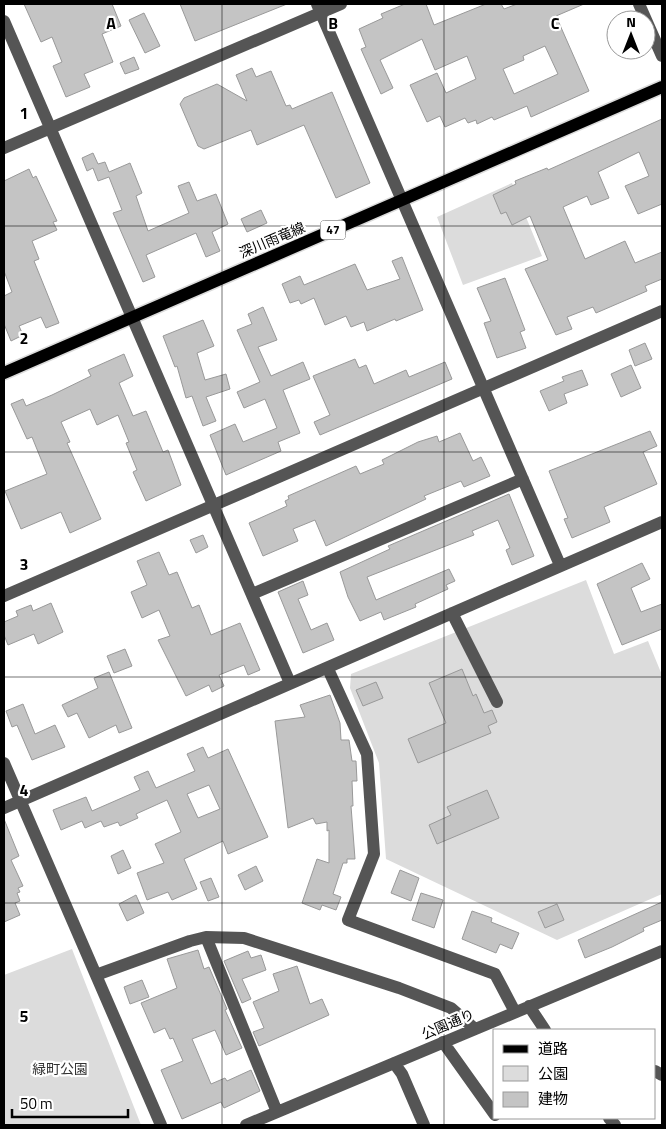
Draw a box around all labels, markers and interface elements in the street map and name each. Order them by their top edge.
north arrow [606,10,656,60]
text: A [106,11,116,35]
text: B [328,11,338,35]
text: C [551,11,560,35]
text: N [626,11,636,32]
text: 1 [20,101,28,125]
street label: 深川雨竜線 [235,216,308,263]
road number: 47 [320,220,346,240]
text: 2 [20,326,28,350]
text: 3 [20,552,28,576]
text: 4 [20,778,29,802]
street label: 公園通り [418,1003,478,1044]
text: 5 [20,1004,29,1028]
legend [493,1029,656,1119]
text: 道路 [538,1037,568,1060]
park label: 緑町公園 [32,1058,88,1079]
text: 公園 [538,1062,568,1085]
scale bar [12,1086,129,1118]
text: 建物 [538,1087,568,1110]
text: 50 m [20,1092,53,1115]

